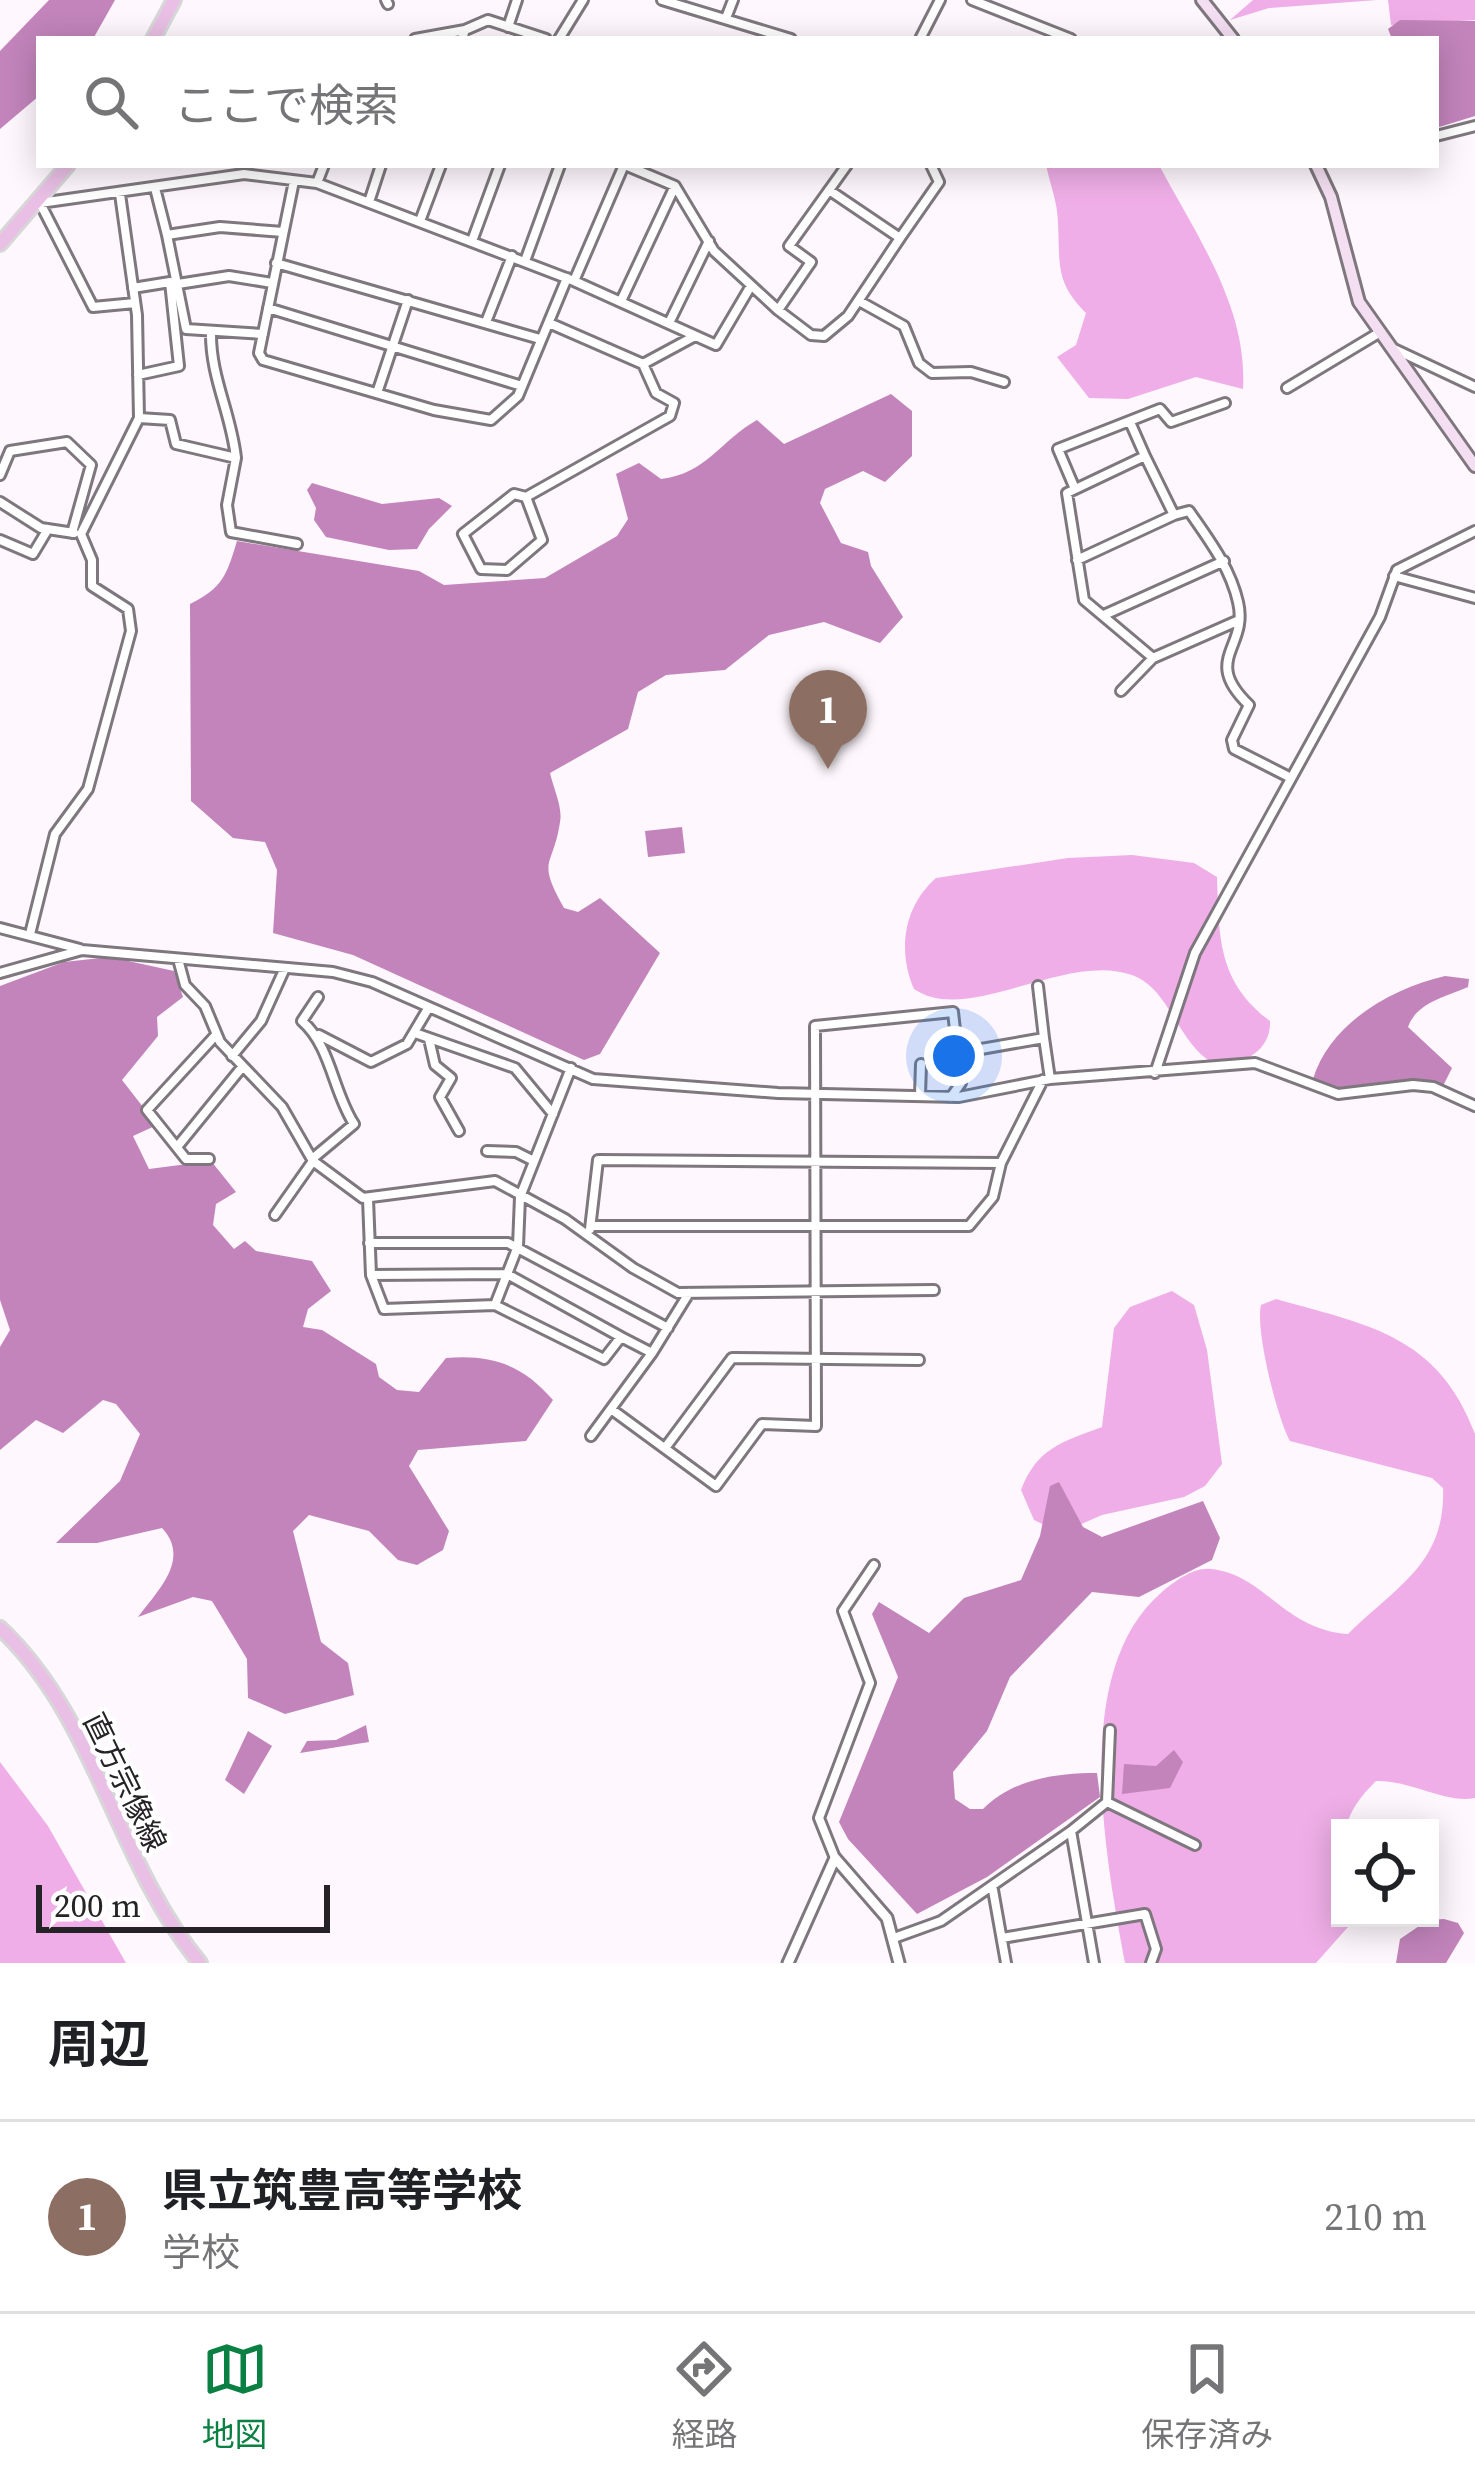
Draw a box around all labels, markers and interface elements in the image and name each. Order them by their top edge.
search box [36,36,1439,168]
icon: search [78,69,144,135]
text: ここで検索 [174,74,399,136]
pin: 1 [789,670,867,769]
your location [924,1026,984,1086]
street label: 直方宗像線 [74,1706,176,1858]
map controls [1331,1819,1439,1927]
button: locate [1331,1819,1439,1927]
scale bar [36,1879,330,1932]
text: 200 m [54,1883,141,1928]
text: 周辺 [48,2009,150,2079]
text: 県立筑豊高等学校 [162,2159,522,2221]
text: 1 [76,2190,98,2243]
text: 210 m [1324,2190,1427,2243]
text: 学校 [162,2226,240,2279]
tab: 地図 [202,2336,268,2457]
tab: 経路 [671,2336,737,2457]
tab: 保存済み [1141,2336,1273,2457]

